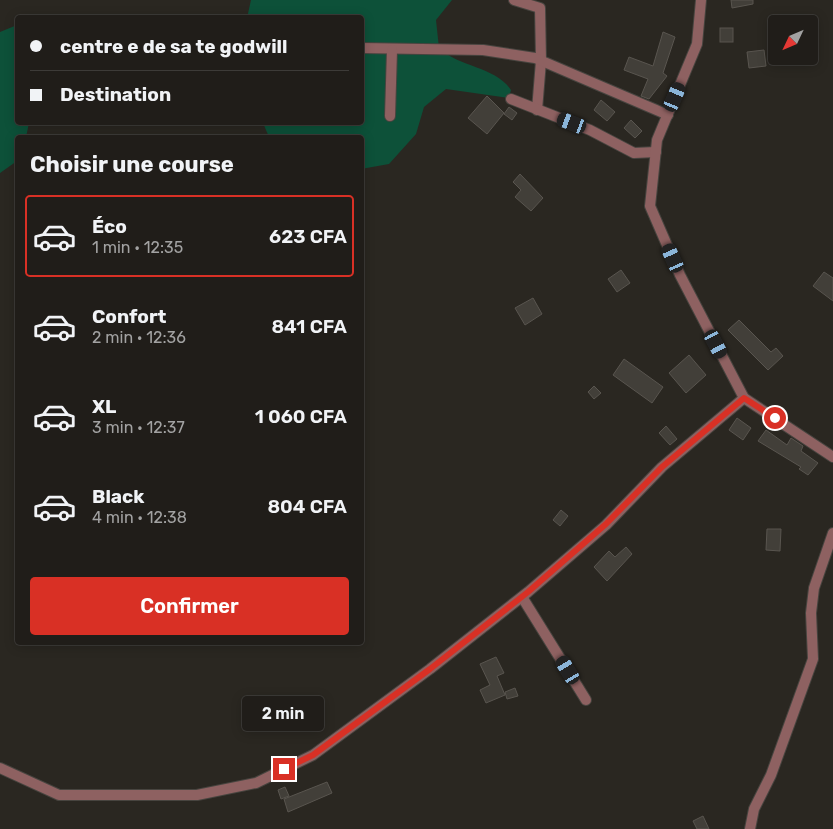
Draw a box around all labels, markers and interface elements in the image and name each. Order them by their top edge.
north arrow [768,15,818,65]
map controls [768,15,818,65]
text: centre e de sa te godwill [60,35,287,58]
car [662,80,687,114]
text: Destination [60,83,171,106]
car [555,111,588,135]
text: Choisir une course [30,151,234,178]
icon: car [32,214,77,259]
text: Éco [92,215,127,238]
text: 623 CFA [269,225,347,248]
text: 1 min · 12:35 [92,238,183,257]
car [660,241,685,275]
icon: car [32,304,77,349]
text: Confort [92,305,166,328]
text: 841 CFA [271,315,347,338]
car [702,327,729,361]
text: 2 min · 12:36 [92,328,186,347]
icon: car [32,394,77,439]
text: XL [92,395,116,418]
text: 1 060 CFA [255,405,347,428]
route start [764,407,786,429]
text: 3 min · 12:37 [92,418,185,437]
icon: car [32,484,77,529]
text: Black [92,485,144,508]
text: 804 CFA [267,495,347,518]
text: 4 min · 12:38 [92,508,187,527]
button: Confirmer [30,577,349,635]
car [553,653,582,687]
callout: 2 min [243,696,325,732]
text: 2 min [262,704,304,723]
route end [273,758,295,780]

